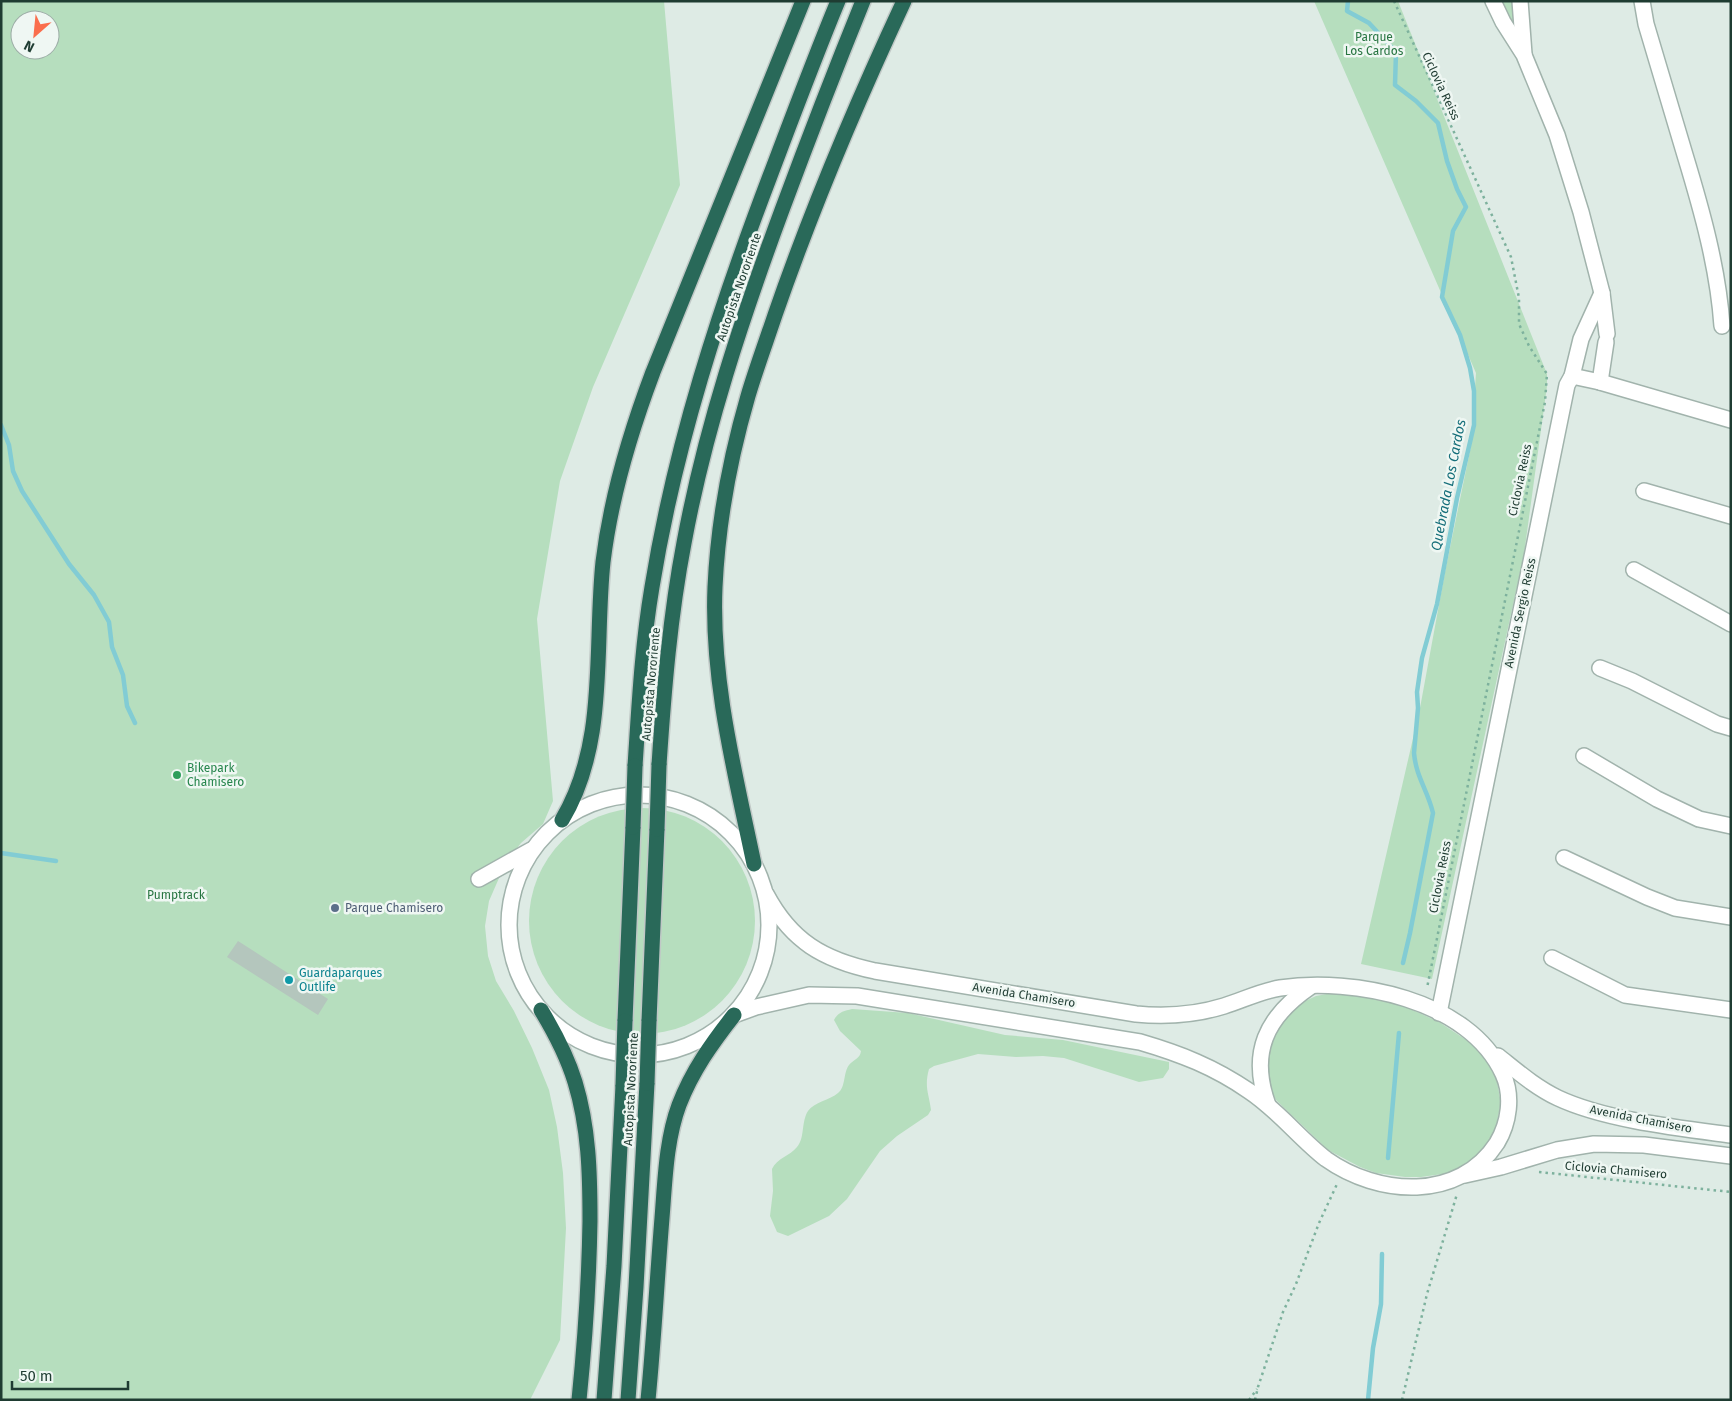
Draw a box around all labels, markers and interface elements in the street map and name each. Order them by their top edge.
north arrow [10,10,60,60]
park label: Parque Los Cardos [1345,30,1404,58]
text: N [21,36,37,56]
street label: Ciclovia Reiss [1419,50,1463,123]
street label: Autopista Nororiente [714,231,764,343]
water label: Quebrada Los Cardos [1427,417,1470,552]
street label: Ciclovia Reiss [1506,442,1535,517]
street label: Avenida Sergio Reiss [1502,556,1539,669]
street label: Autopista Nororiente [639,627,663,741]
place label: Bikepark Chamisero [187,761,244,789]
marker: Bikepark Chamisero [171,769,183,781]
street label: Ciclovia Reiss [1426,839,1454,914]
park label: Pumptrack [147,888,206,902]
place label: Parque Chamisero [345,901,443,915]
marker: Parque Chamisero [329,902,341,914]
place label: Guardaparques Outlife [299,966,383,994]
marker: Guardaparques Outlife [283,974,295,986]
street label: Avenida Chamisero [972,980,1076,1010]
street label: Autopista Nororiente [621,1032,641,1146]
street label: Avenida Chamisero [1589,1102,1693,1136]
street label: Ciclovia Chamisero [1564,1159,1668,1181]
scale bar [12,1358,129,1390]
text: 50 m [20,1367,53,1385]

